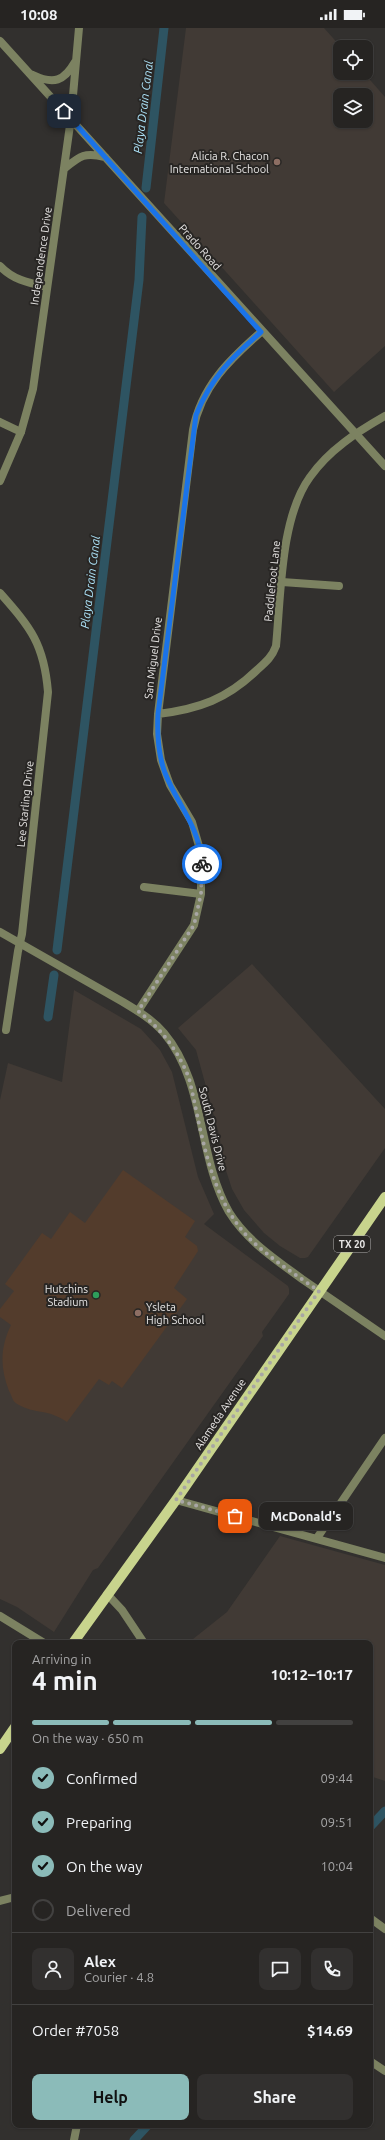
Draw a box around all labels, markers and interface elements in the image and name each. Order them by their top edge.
text: 10:08 [20,6,58,23]
map controls [333,40,373,128]
button: locate [333,40,373,80]
water label: Playa Drain Canal [131,59,155,154]
button: layers [333,88,373,128]
pin [47,94,81,128]
icon: home [53,100,75,122]
place label: Alicia R. Chacon International School [170,150,269,175]
marker: Alicia R. Chacon International School [272,157,282,167]
street label: Independence Drive [28,206,54,306]
street label: Prado Road [176,222,224,272]
water label: Playa Drain Canal [78,534,102,629]
street label: Paddlefoot Lane [262,540,282,622]
street label: San Miguel Drive [142,616,164,700]
street label: Lee Starling Drive [14,760,36,848]
courier [182,844,222,884]
icon: bike [191,853,213,875]
street label: South Davis Drive [197,1086,229,1172]
road number: TX 20 [334,1236,370,1252]
place label: Hutchins Stadium [45,1283,88,1308]
marker: Hutchins Stadium [91,1290,101,1300]
place label: Ysleta High School [146,1301,204,1326]
marker: Ysleta High School [133,1308,143,1318]
street label: Alameda Avenue [192,1376,248,1452]
pin [218,1499,252,1533]
callout: McDonald's [259,1502,353,1530]
icon: bag [224,1505,246,1527]
text: McDonald's [271,1509,341,1523]
text: Arriving in [32,1652,91,1666]
text: 4 min [32,1666,98,1695]
text: 10:12–10:17 [270,1666,353,1683]
text: On the way · 650 m [32,1731,144,1745]
icon: check [32,1767,54,1789]
text: Confirmed [66,1770,138,1787]
text: 09:44 [320,1771,353,1785]
icon: check [32,1811,54,1833]
text: Preparing [66,1814,132,1831]
text: 09:51 [320,1815,353,1829]
icon: check [32,1855,54,1877]
text: On the way [66,1858,142,1875]
text: 10:04 [320,1859,353,1873]
text: Delivered [66,1902,131,1919]
button: person [32,1948,74,1990]
button: chat [259,1948,301,1990]
button: phone [311,1948,353,1990]
text: Alex [84,1953,116,1970]
text: Courier · 4.8 [84,1970,154,1984]
text: Order #7058 [32,2022,119,2039]
text: $14.69 [307,2022,353,2039]
button: Help [32,2074,189,2120]
button: Share [197,2074,353,2120]

